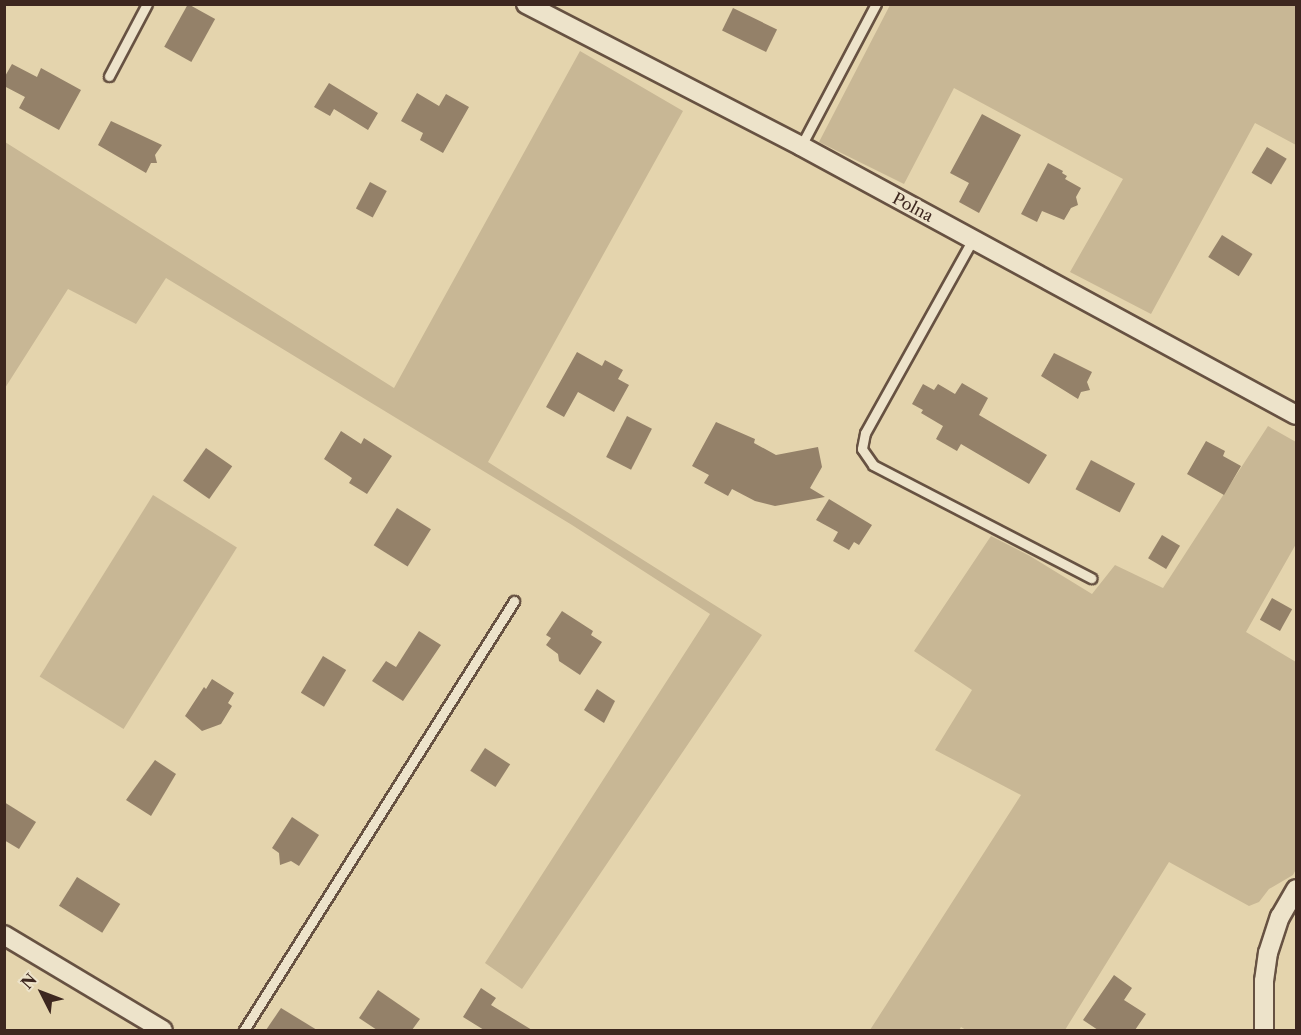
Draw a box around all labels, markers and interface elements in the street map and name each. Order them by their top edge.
street label: Polna [889,188,937,226]
north arrow [12,963,72,1023]
text: N [17,969,41,993]

